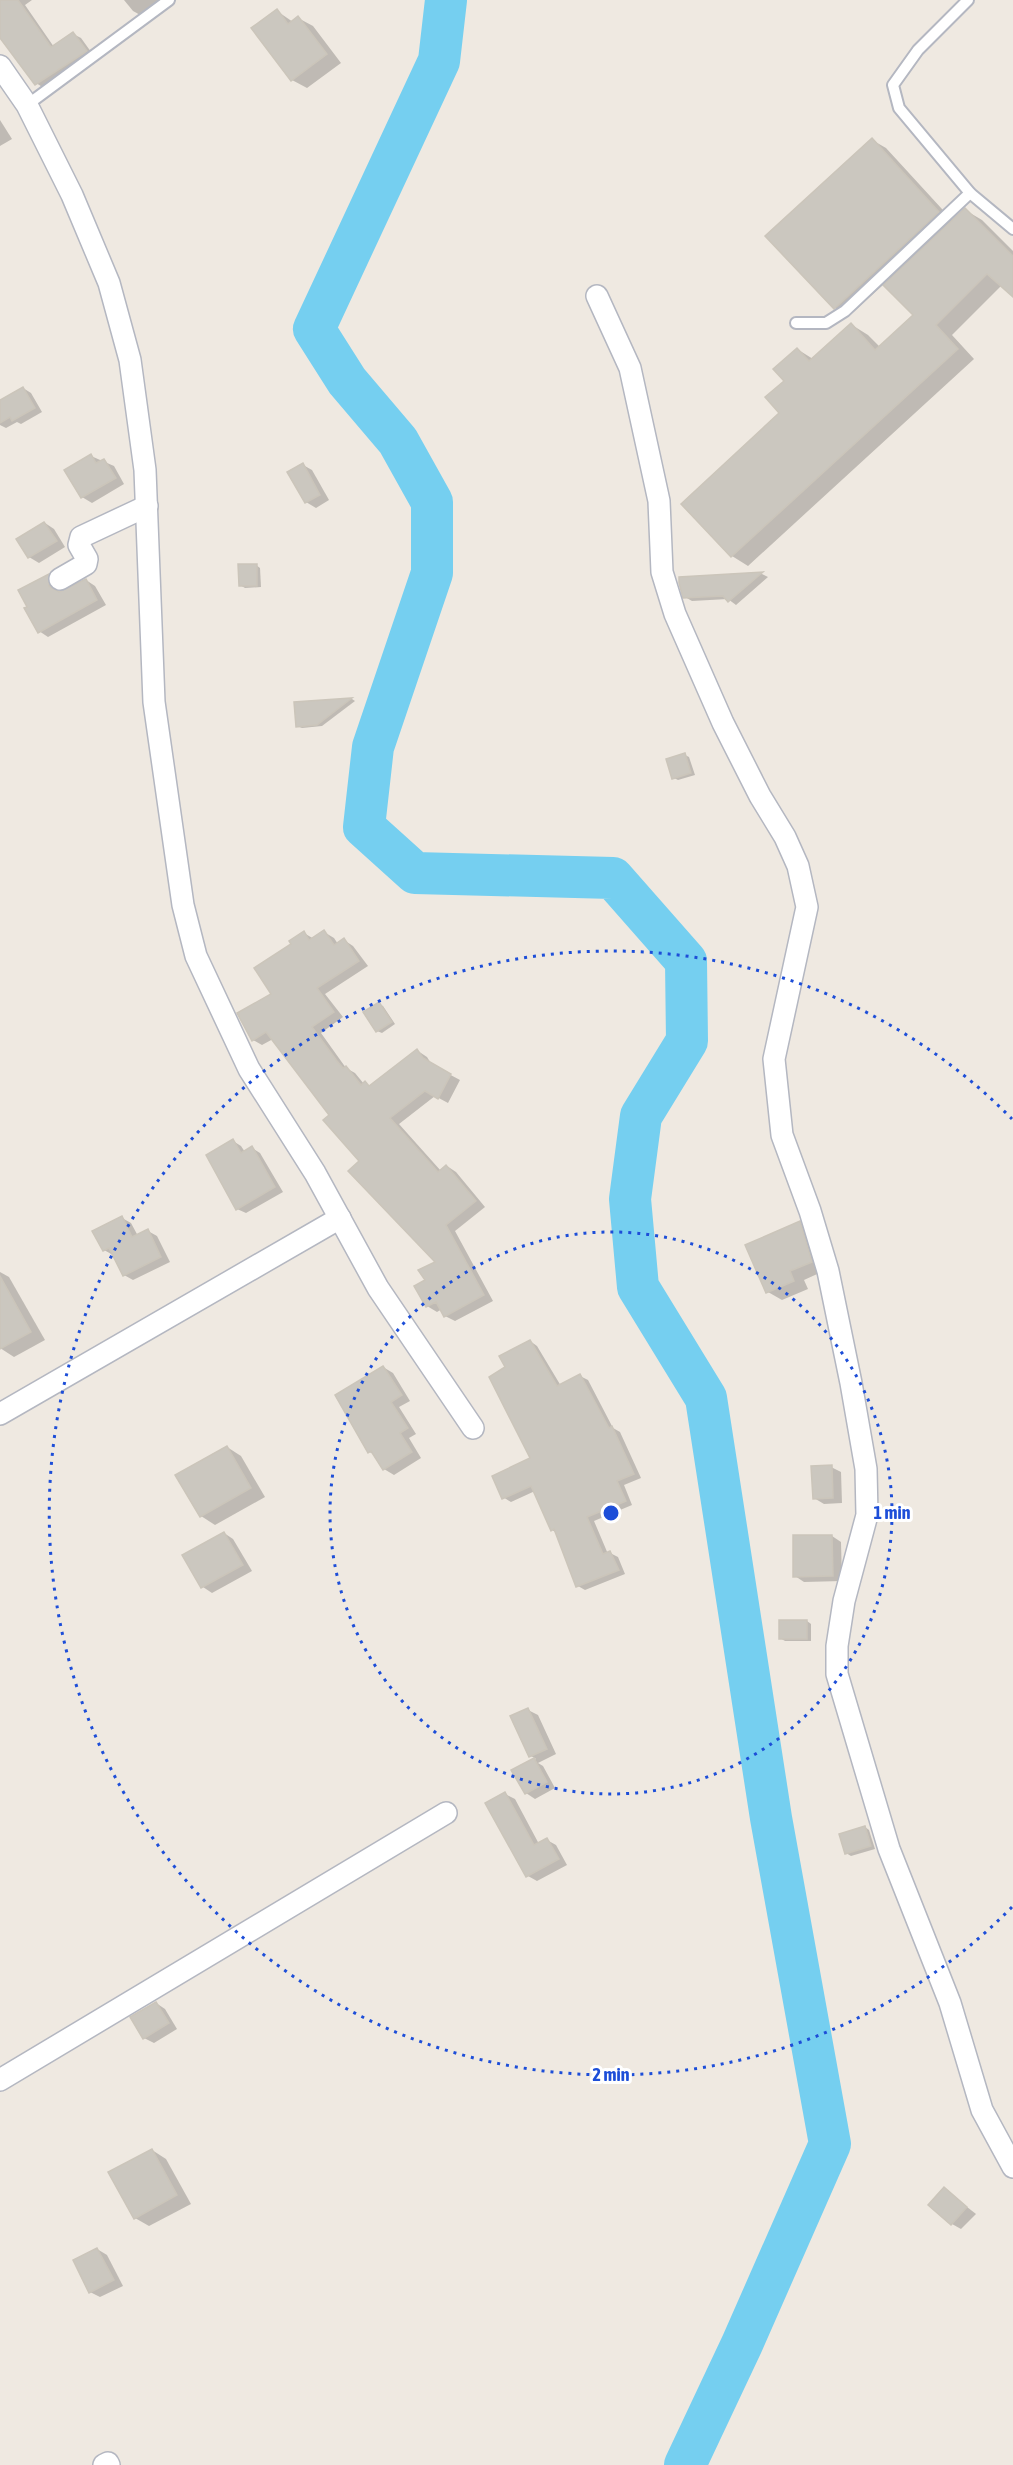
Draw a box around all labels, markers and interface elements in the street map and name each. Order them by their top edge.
text: 1 min [874,1502,911,1523]
centre of rings [601,1503,621,1523]
text: 2 min [593,2064,630,2085]

